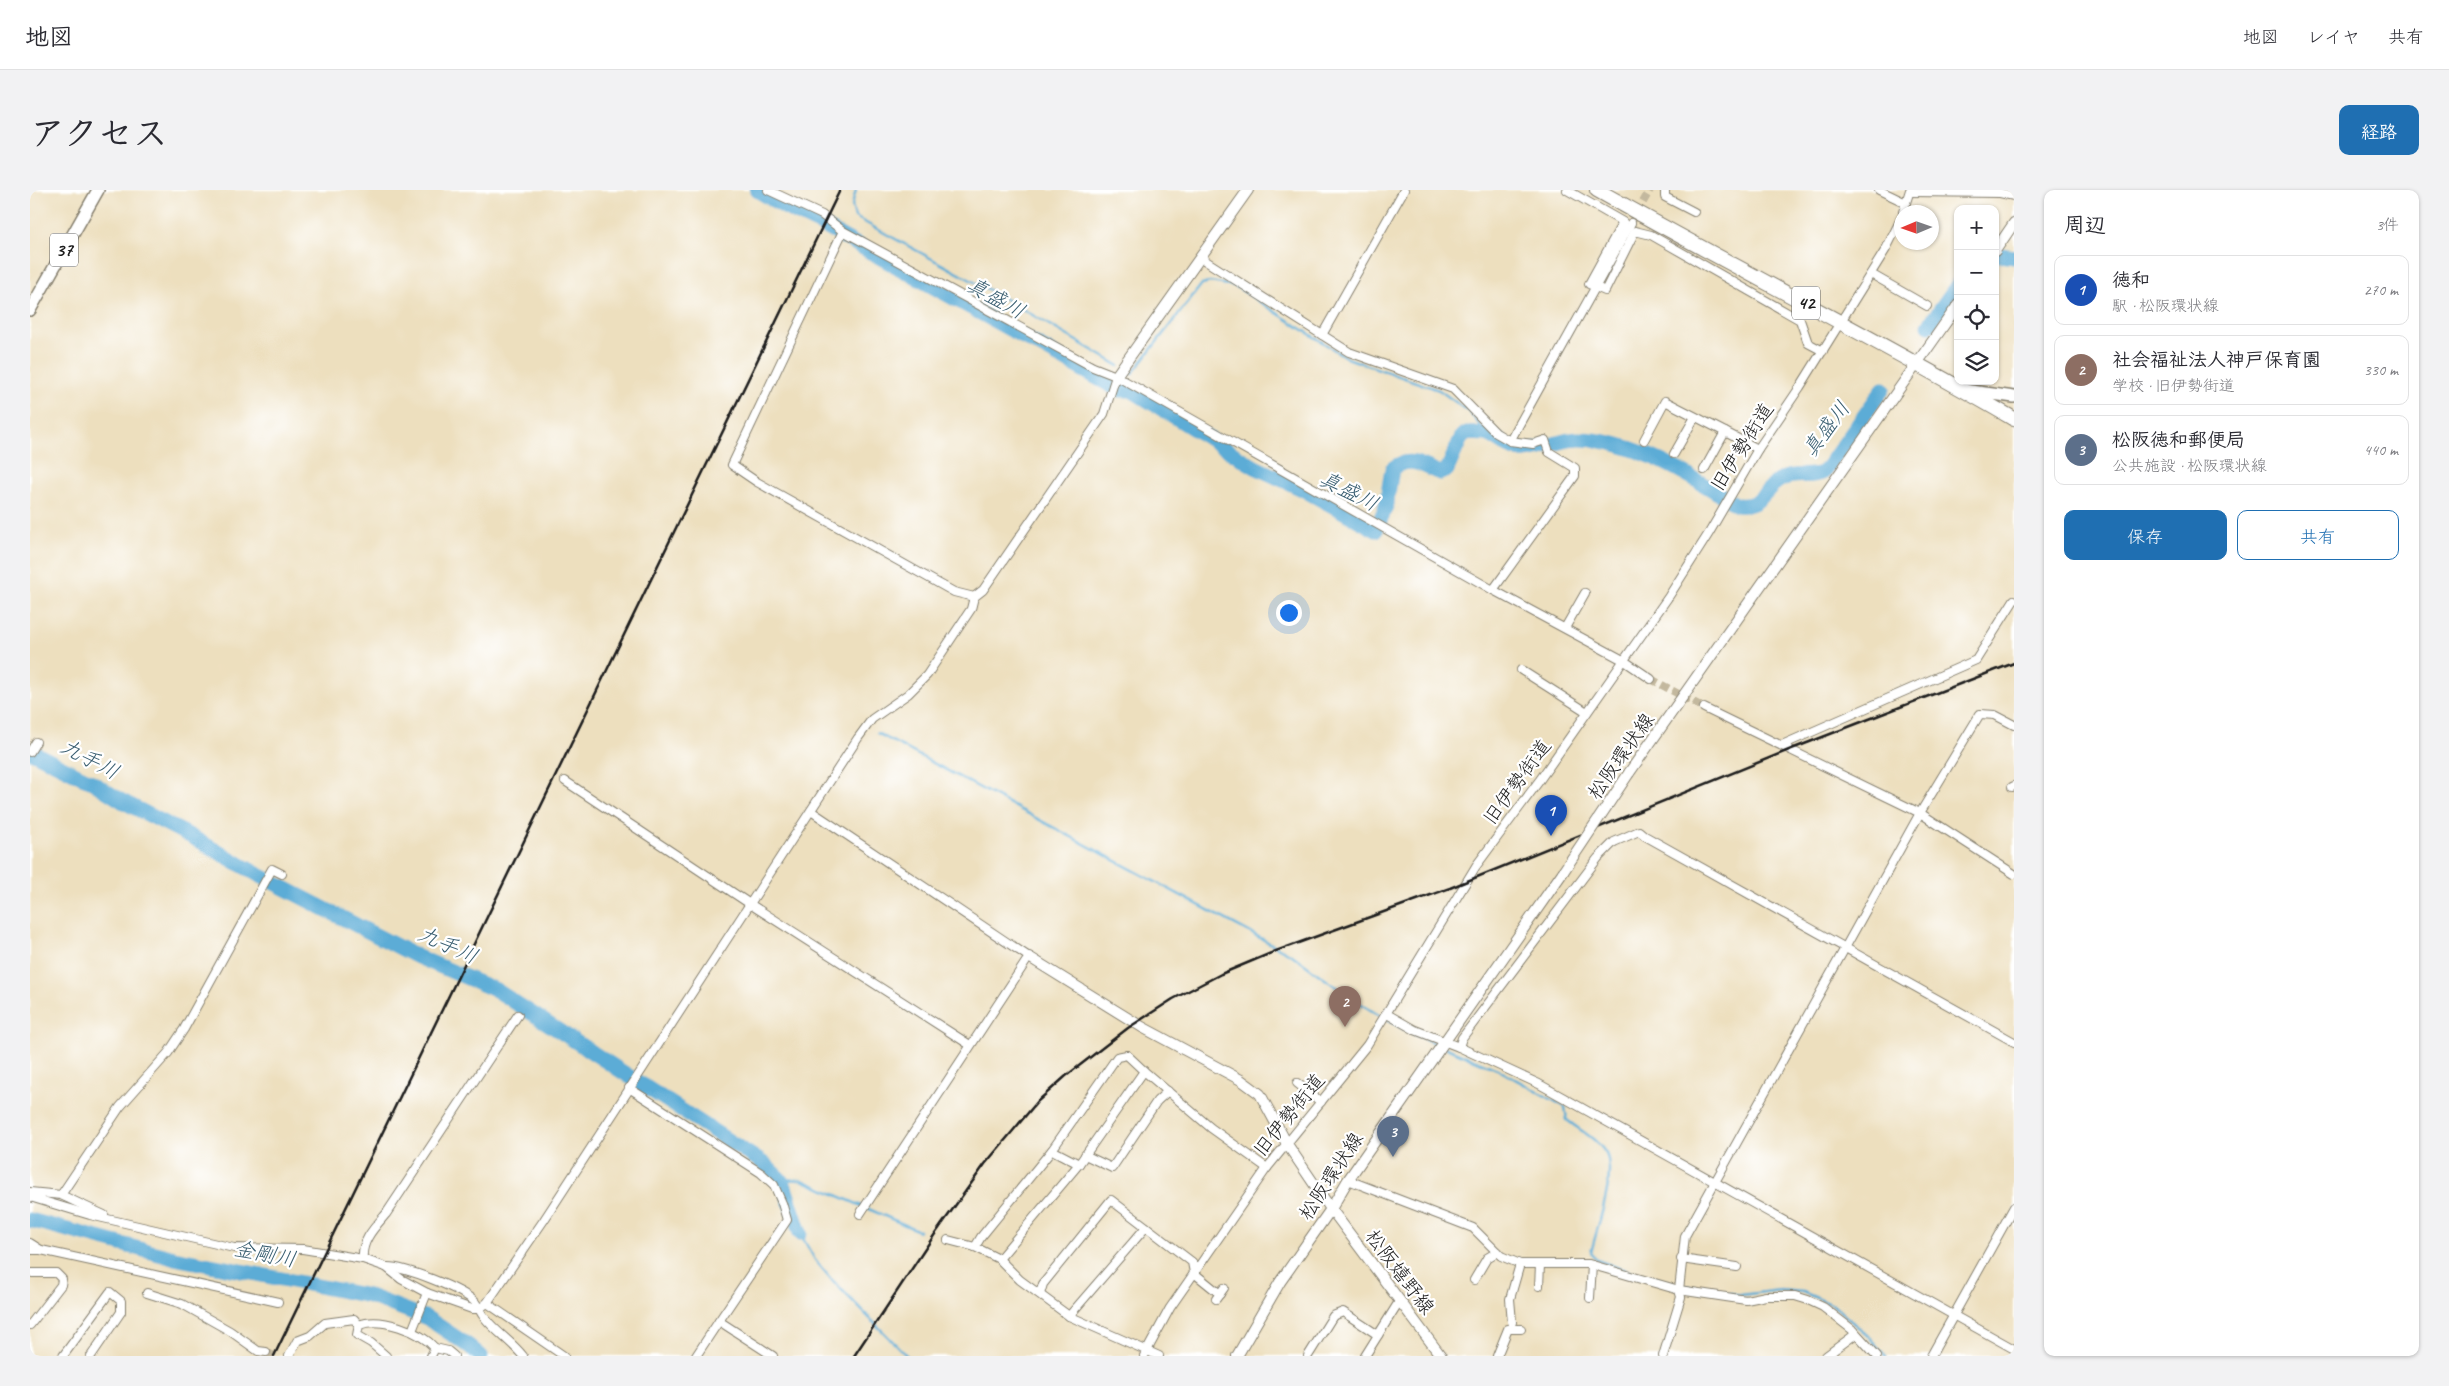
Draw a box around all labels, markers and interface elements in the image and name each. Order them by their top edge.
text: 地図 [25,22,73,52]
text: 地図 [2243,26,2279,48]
text: レイヤ [2307,26,2360,48]
text: 共有 [2388,26,2424,48]
button: 経路 [2339,105,2419,155]
text: アクセス [30,111,168,156]
north arrow [1894,205,1939,250]
map controls [1954,205,1999,385]
button: + [1954,205,1999,250]
text: 周辺 [2064,212,2106,238]
text: 3件 [2376,215,2399,235]
road number: 37 [50,234,78,266]
button: − [1954,250,1999,295]
text: 徳和 [2112,268,2150,292]
water label: 真盛川 [962,271,1030,325]
text: 1 [2077,280,2085,300]
text: 270 m [2364,280,2398,300]
road number: 42 [1792,286,1820,320]
button: locate [1954,295,1999,340]
text: 駅 · 松阪環状線 [2112,296,2219,316]
button: layers [1954,340,1999,385]
text: 社会福祉法人神戸保育園 [2112,348,2321,372]
text: 2 [2077,360,2085,380]
text: 330 m [2364,360,2398,380]
text: 学校 · 旧伊勢街道 [2112,376,2235,396]
water label: 真盛川 [1797,396,1855,462]
street label: 旧伊勢街道 [1705,398,1779,496]
text: 松阪徳和郵便局 [2112,428,2245,452]
text: 3 [2077,440,2085,460]
text: 440 m [2364,440,2398,460]
text: 公共施設 · 松阪環状線 [2112,456,2267,476]
water label: 真盛川 [1315,465,1383,517]
button: 保存 [2064,510,2227,560]
button: 共有 [2237,510,2399,560]
your location [1276,600,1302,626]
street label: 松阪環状線 [1582,708,1660,804]
water label: 九手川 [56,733,124,785]
street label: 旧伊勢街道 [1477,734,1557,830]
pin: 1 [1535,795,1567,836]
water label: 九手川 [414,920,482,970]
pin: 2 [1329,986,1361,1027]
street label: 旧伊勢街道 [1248,1068,1330,1162]
pin: 3 [1377,1116,1409,1157]
street label: 松阪環状線 [1293,1127,1369,1225]
street label: 松阪嬉野線 [1360,1225,1440,1319]
water label: 金剛川 [232,1235,298,1273]

